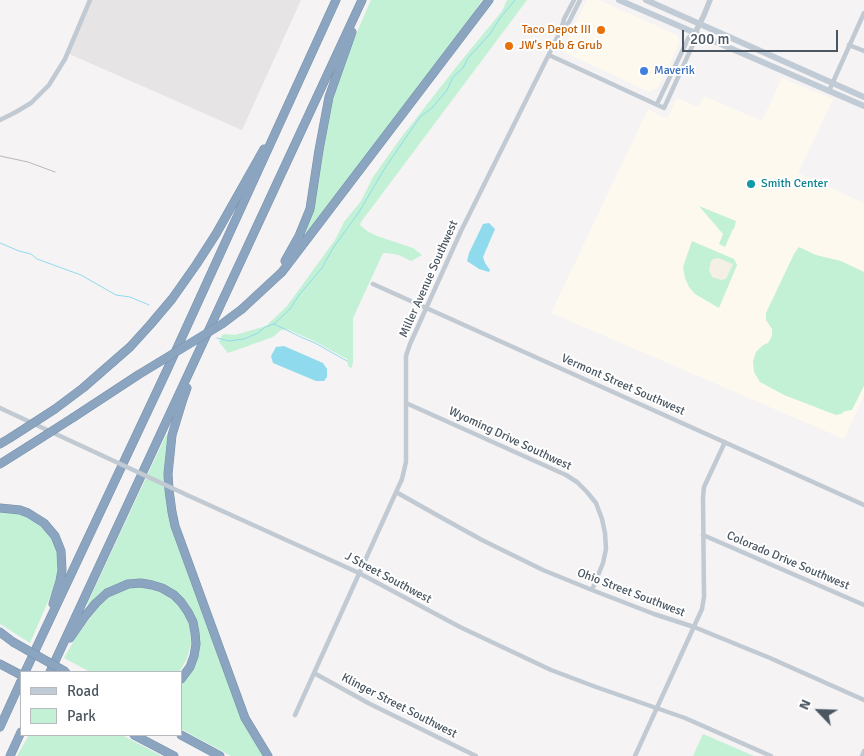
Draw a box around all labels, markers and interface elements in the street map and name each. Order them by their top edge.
scale bar [684,20,840,52]
place label: Taco Depot III [522,23,591,37]
marker: Taco Depot III [595,24,607,36]
text: 200 m [690,30,730,48]
place label: JW's Pub & Grub [519,39,602,53]
marker: JW's Pub & Grub [503,40,515,52]
place label: Maverik [654,64,695,78]
marker: Maverik [638,65,650,77]
place label: Smith Center [761,177,828,191]
marker: Smith Center [745,178,757,190]
street label: Miller Avenue Southwest [397,218,461,340]
street label: Vermont Street Southwest [559,351,687,419]
street label: Wyoming Drive Southwest [446,404,574,474]
street label: Colorado Drive Southwest [724,529,852,593]
street label: J Street Southwest [342,549,434,607]
street label: Ohio Street Southwest [575,566,687,620]
legend [20,671,182,736]
street label: Klinger Street Southwest [339,671,459,741]
text: Road [67,682,99,700]
north arrow [794,686,844,736]
text: N [795,697,815,713]
text: Park [67,707,96,725]

